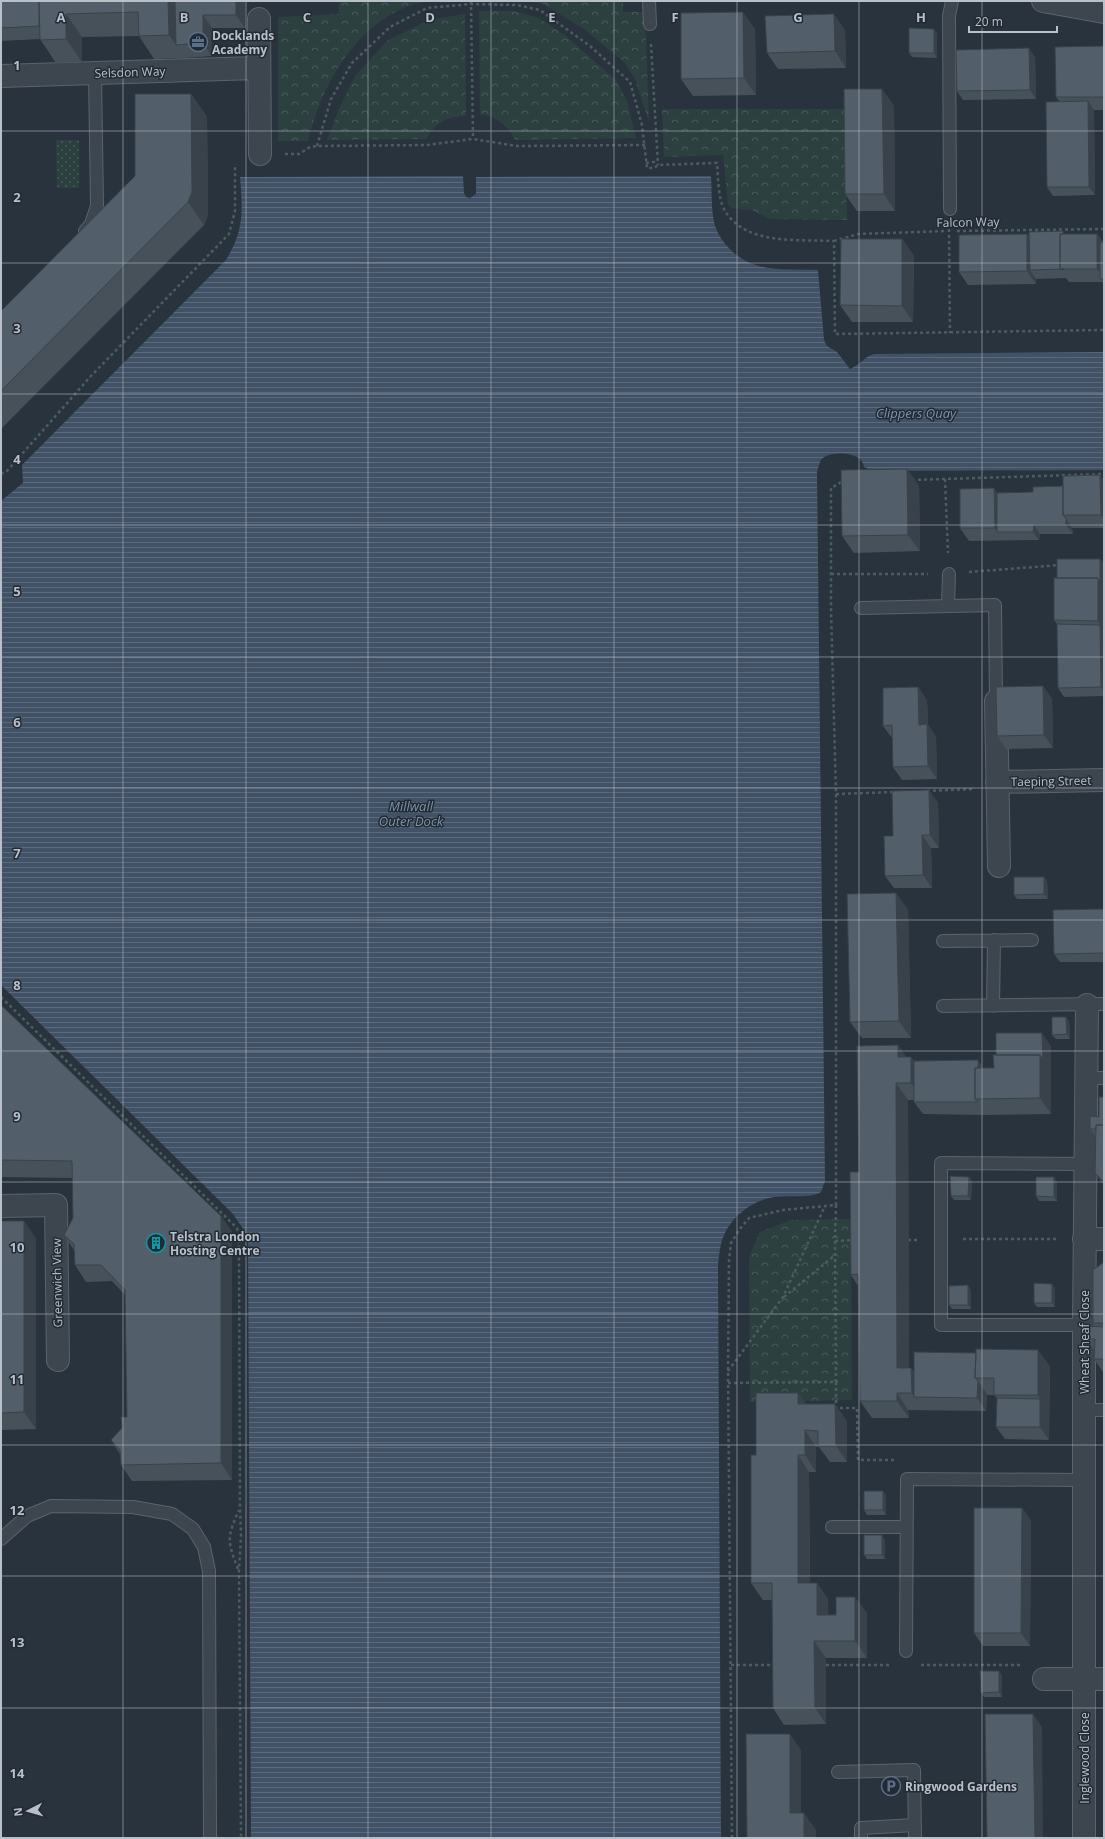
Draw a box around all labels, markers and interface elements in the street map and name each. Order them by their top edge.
text: A [57,8,66,26]
text: B [180,8,189,26]
text: C [303,8,311,26]
text: D [425,8,435,26]
text: E [548,8,556,26]
text: F [671,8,679,26]
text: G [793,8,803,26]
text: H [916,8,926,26]
scale bar [969,8,1057,34]
text: 20 m [975,13,1003,30]
place label: Docklands Academy [212,27,274,58]
office icon: Docklands Academy [187,31,209,53]
text: 1 [13,56,21,74]
street label: Selsdon Way [94,62,167,82]
text: 2 [13,188,21,206]
street label: Falcon Way [936,213,1001,231]
text: 3 [13,319,21,337]
water label: Clippers Quay [876,404,957,422]
text: 4 [13,450,21,468]
text: 5 [13,582,21,600]
text: 6 [13,713,21,731]
street label: Taeping Street [1010,772,1092,790]
water label: Millwall Outer Dock [379,797,444,830]
text: 7 [13,844,21,862]
text: 8 [13,976,21,994]
text: 9 [13,1107,21,1125]
place label: Telstra London Hosting Centre [170,1228,260,1259]
building icon: Telstra London Hosting Centre [145,1232,167,1254]
text: 10 [10,1238,24,1256]
street label: Greenwich View [48,1238,66,1328]
street label: Wheat Sheaf Close [1076,1290,1093,1394]
text: 11 [10,1370,24,1388]
text: 12 [10,1501,25,1519]
text: 13 [10,1633,24,1651]
street label: Inglewood Close [1076,1712,1093,1804]
text: 14 [10,1764,25,1782]
parking icon: Ringwood Gardens [880,1775,902,1797]
place label: Ringwood Gardens [905,1778,1017,1795]
north arrow [8,1791,48,1831]
text: N [10,1807,25,1817]

